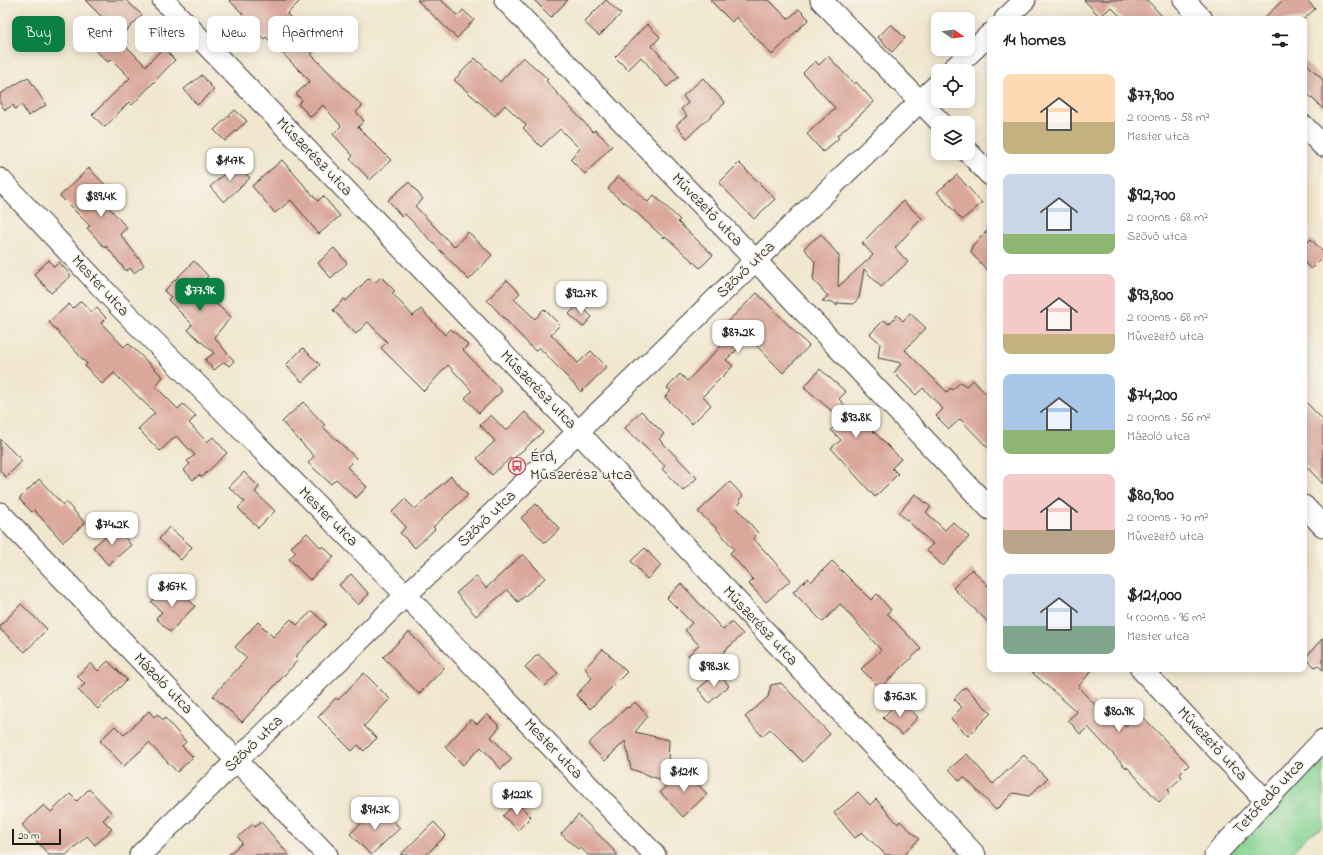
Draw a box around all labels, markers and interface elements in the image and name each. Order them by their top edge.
north arrow [931,12,975,56]
map controls [931,12,975,160]
chip: Buy [12,16,65,52]
chip: Rent [73,16,127,52]
chip: Filters [135,16,199,52]
chip: New [207,16,260,52]
chip: Apartment [268,16,358,52]
text: 14 homes [1003,28,1066,53]
icon: filters [1269,29,1291,51]
button: locate [931,64,975,108]
text: $77,900 [1127,83,1174,108]
icon: home [1035,90,1083,138]
text: 2 rooms · 58 m² [1127,108,1210,127]
street label: Műszerész utca [270,112,358,202]
button: layers [931,116,975,160]
text: Mester utca [1127,127,1189,146]
pin: $147K [202,148,258,182]
text: $147K [215,151,245,170]
street label: Művezető utca [666,168,748,252]
text: $92,700 [1127,183,1175,208]
pin: $89.4K [68,184,134,218]
text: $89.4K [86,187,116,206]
icon: home [1035,190,1083,238]
text: 2 rooms · 68 m² [1127,208,1208,227]
text: Szövő utca [1127,227,1187,246]
street label: Szövő utca [711,236,781,304]
street label: Mester utca [65,250,135,322]
pin: $77.9K [167,278,233,312]
text: $77.9K [184,281,216,300]
pin: $92.7K [548,281,614,315]
text: $93,800 [1127,283,1173,308]
text: $92.7K [565,284,597,303]
icon: home [1035,290,1083,338]
text: 2 rooms · 68 m² [1127,308,1208,327]
pin: $87.2K [705,320,771,354]
text: $87.2K [721,323,755,342]
text: Művezető utca [1127,327,1204,346]
street label: Műszerész utca [494,345,582,435]
text: $74,200 [1127,383,1177,408]
icon: home [1035,390,1083,438]
pin: $93.8K [823,405,889,439]
text: $93.8K [841,408,871,427]
text: 2 rooms · 56 m² [1127,408,1211,427]
text: Mázoló utca [1127,427,1190,446]
place label: Érd, Műszerész utca [530,445,632,487]
bus stop icon: Érd, Műszerész utca [507,456,527,476]
street label: Mester utca [292,481,364,553]
text: $80,900 [1127,483,1174,508]
street label: Szövő utca [452,485,522,553]
icon: home [1035,490,1083,538]
text: 2 rooms · 70 m² [1127,508,1208,527]
pin: $74.2K [79,512,145,546]
text: $74.2K [95,515,129,534]
text: Művezető utca [1127,527,1204,546]
pin: $167K [144,574,200,608]
text: $167K [157,577,187,596]
street label: Műszerész utca [716,580,804,672]
text: $121,000 [1127,583,1182,608]
icon: home [1035,590,1083,638]
text: 4 rooms · 96 m² [1127,608,1206,627]
text: Mester utca [1127,627,1189,646]
street label: Mázoló utca [127,648,199,720]
pin: $98.3K [681,654,747,688]
text: $98.3K [699,657,729,676]
pin: $76.3K [867,684,933,718]
text: $76.3K [883,687,917,706]
pin: $80.9K [1086,699,1152,733]
street label: Művezető utca [1171,701,1253,787]
text: $80.9K [1103,702,1135,721]
street label: Szövő utca [219,710,289,778]
street label: Mester utca [518,713,588,785]
street label: Tetőfedő utca [1227,754,1311,840]
pin: $121K [656,759,712,793]
text: $121K [670,762,698,781]
pin: $122K [489,782,545,816]
text: $122K [501,785,533,804]
pin: $91.3K [342,797,408,831]
text: $91.3K [360,800,390,819]
scale bar [12,827,61,846]
text: 20 m [18,828,40,844]

